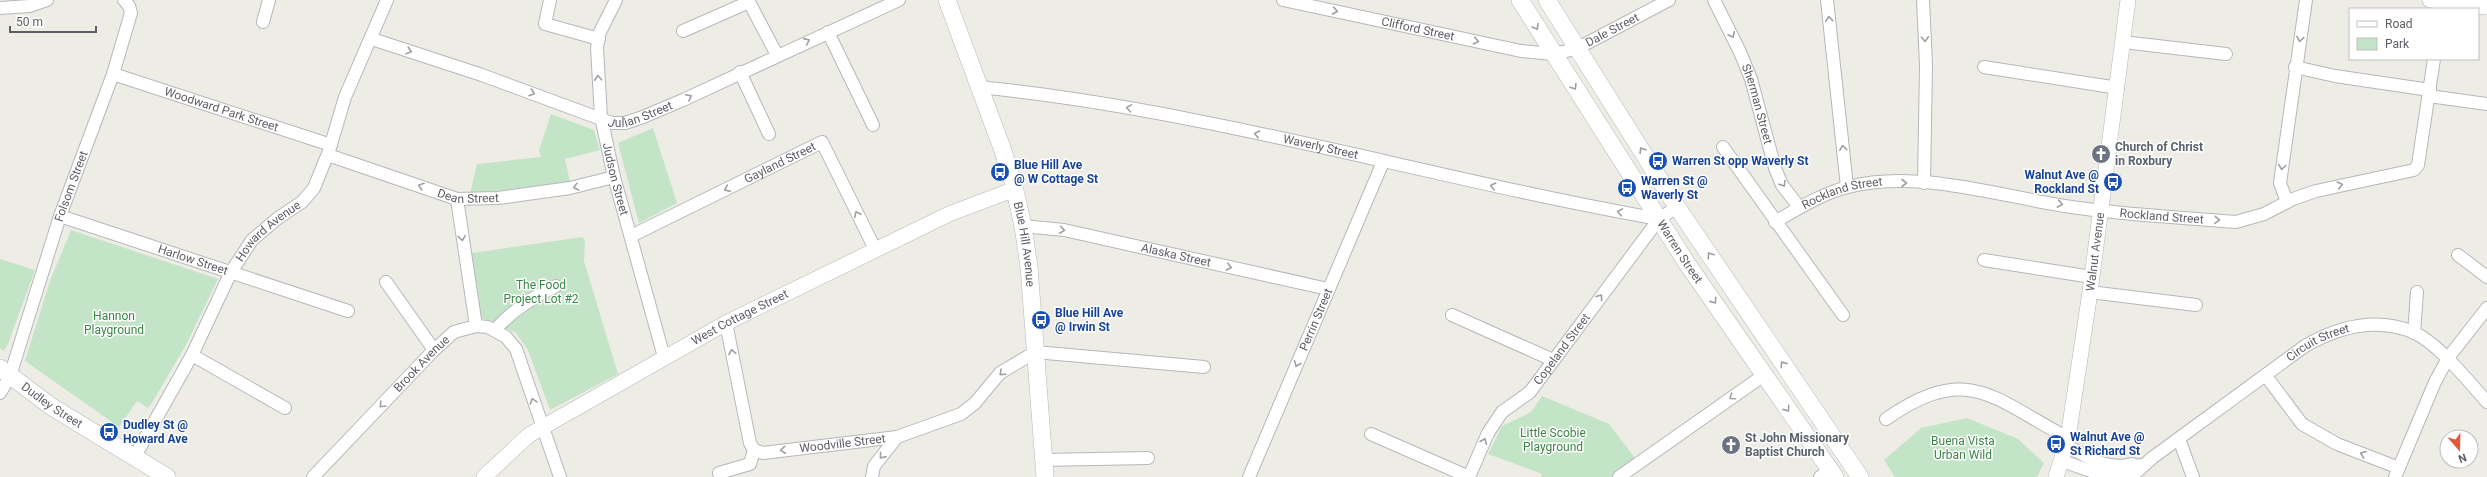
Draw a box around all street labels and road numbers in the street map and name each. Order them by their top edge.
street label: Dale Street [1583,10,1641,50]
street label: Clifford Street [1380,14,1456,44]
street label: Sherman Street [1739,62,1775,146]
street label: Woodward Park Street [163,84,280,134]
street label: Julian Street [606,98,675,131]
street label: Waverly Street [1282,132,1360,162]
street label: Gayland Street [742,139,818,186]
street label: Judson Street [600,141,631,217]
street label: Folsom Street [52,149,91,223]
street label: Rockland Street [1799,175,1883,212]
street label: Dean Street [435,186,499,206]
street label: Howard Avenue [233,198,303,264]
street label: Blue Hill Avenue [1011,200,1037,287]
street label: Rockland Street [2119,206,2204,227]
street label: Walnut Avenue [2083,212,2107,292]
street label: Warren Street [1654,217,1706,286]
street label: Alaska Street [1140,240,1212,270]
street label: Harlow Street [156,242,230,278]
street label: Perrin Street [1297,286,1335,353]
street label: West Cottage Street [689,287,790,348]
street label: Copeland Street [1531,311,1593,388]
street label: Circuit Street [2284,321,2351,364]
street label: Brook Avenue [391,333,452,395]
street label: Dudley Street [19,380,85,431]
street label: Woodville Street [799,431,886,456]

